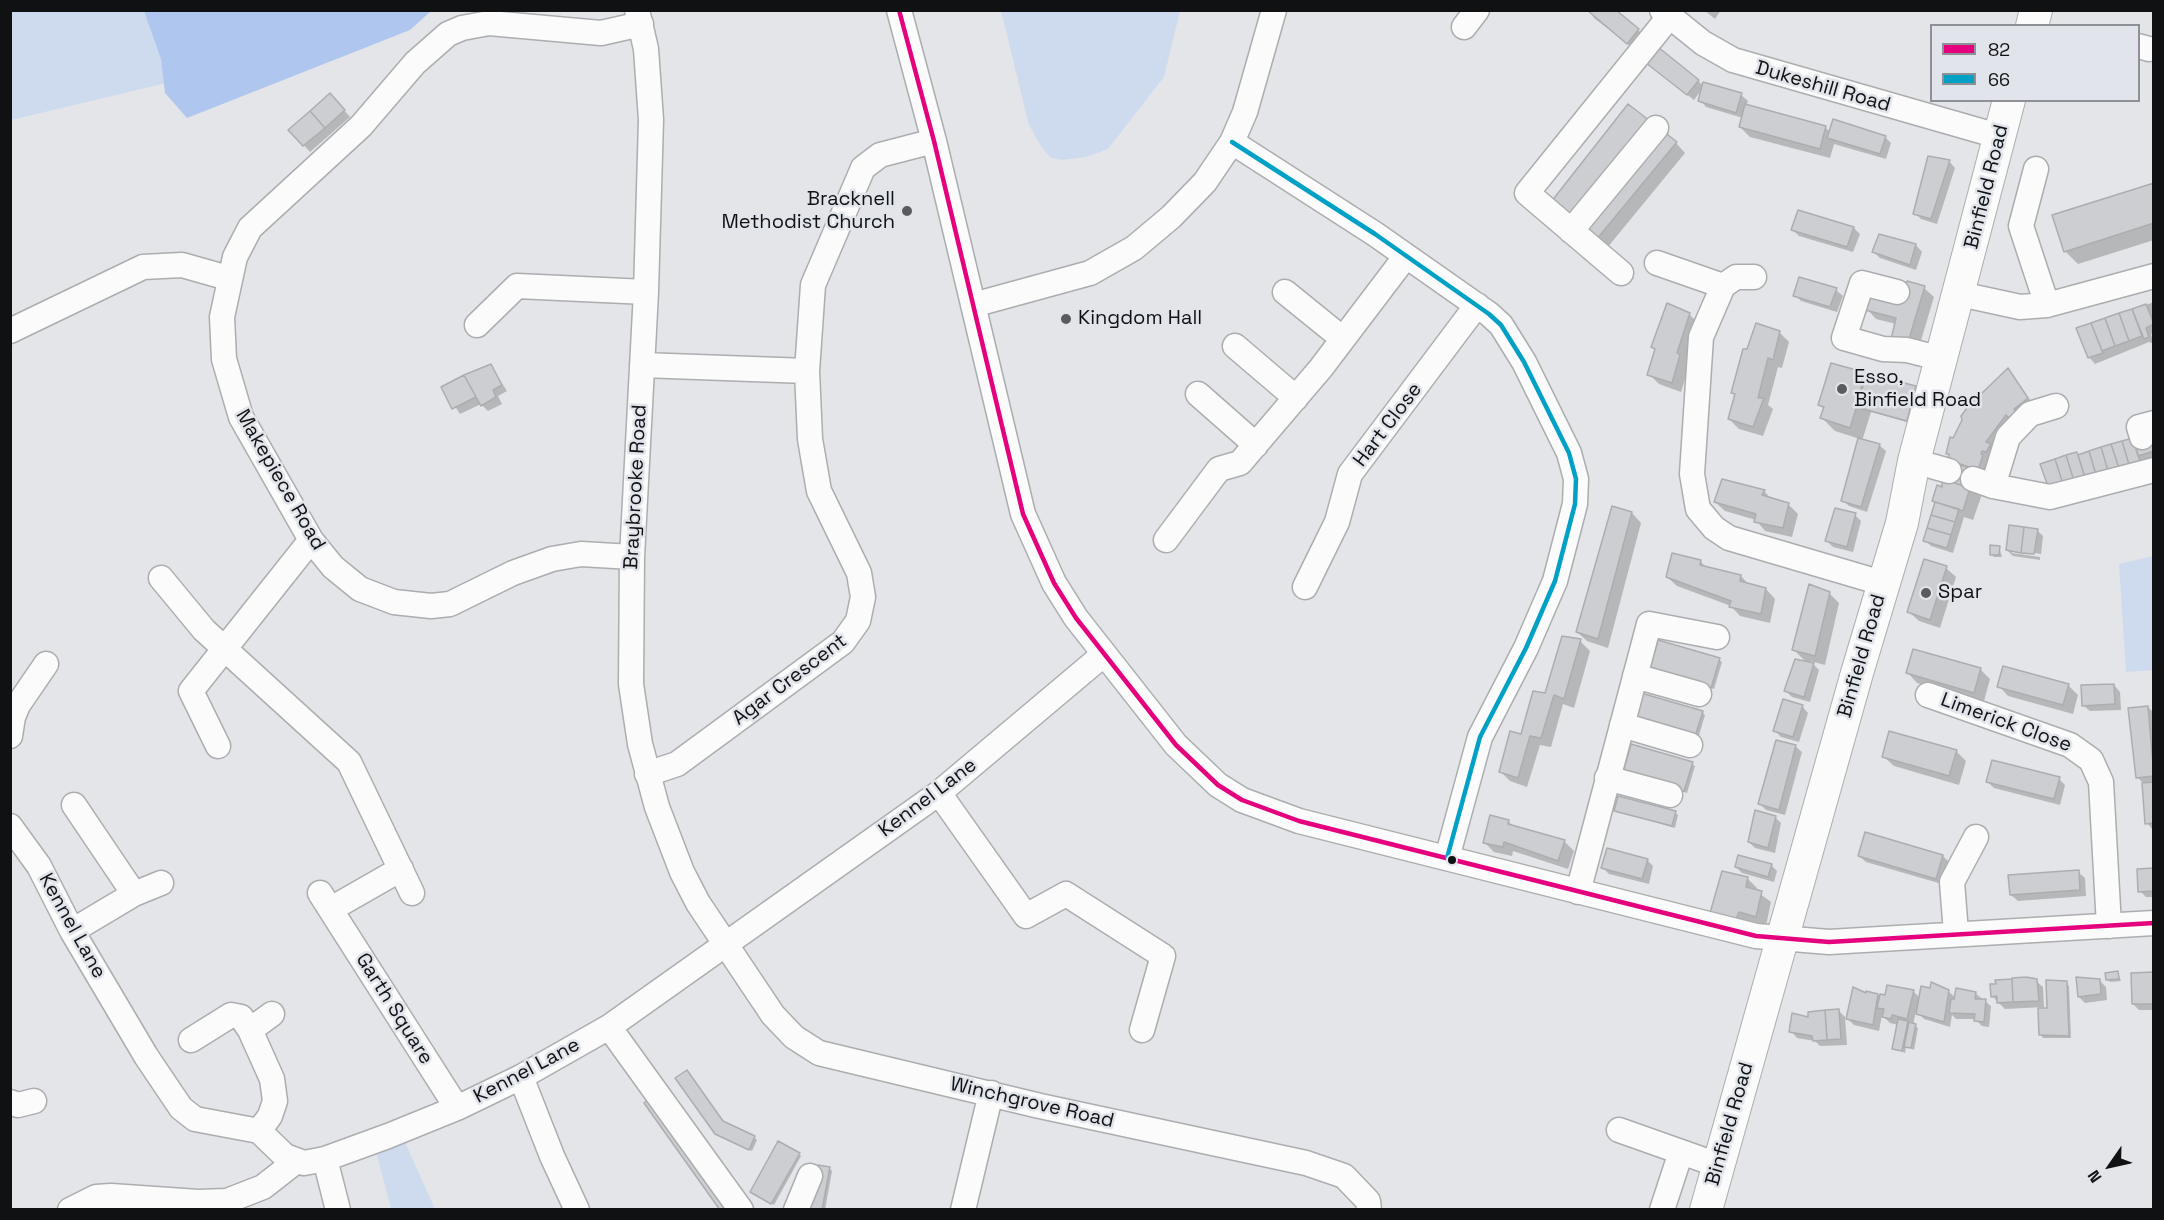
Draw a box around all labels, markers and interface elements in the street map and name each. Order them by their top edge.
legend [1930,24,2140,102]
text: 82 [1988,38,2010,61]
street label: Dukeshill Road [1753,56,1893,118]
text: 66 [1988,68,2010,91]
street label: Binfield Road [1960,122,2014,252]
place label: Bracknell Methodist Church [721,188,895,235]
marker: Bracknell Methodist Church [900,204,914,218]
place label: Kingdom Hall [1078,307,1202,331]
marker: Kingdom Hall [1059,312,1073,326]
place label: Esso, Binfield Road [1854,366,1981,413]
street label: Hart Close [1349,378,1427,472]
marker: Esso, Binfield Road [1835,382,1849,396]
street label: Braybrooke Road [620,404,652,570]
street label: Makepiece Road [230,405,330,555]
place label: Spar [1938,581,1982,605]
marker: Spar [1919,586,1933,600]
street label: Binfield Road [1833,592,1891,720]
street label: Agar Crescent [728,629,852,731]
street label: Limerick Close [1937,688,2075,758]
street label: Kennel Lane [874,753,982,843]
unlabelled marker [1446,854,1458,866]
street label: Kennel Lane [33,869,111,983]
street label: Garth Square [350,949,438,1069]
street label: Kennel Lane [470,1033,584,1109]
street label: Binfield Road [1701,1060,1759,1188]
street label: Winchgrove Road [948,1072,1116,1134]
north arrow [2080,1136,2140,1196]
text: N [2083,1166,2106,1187]

